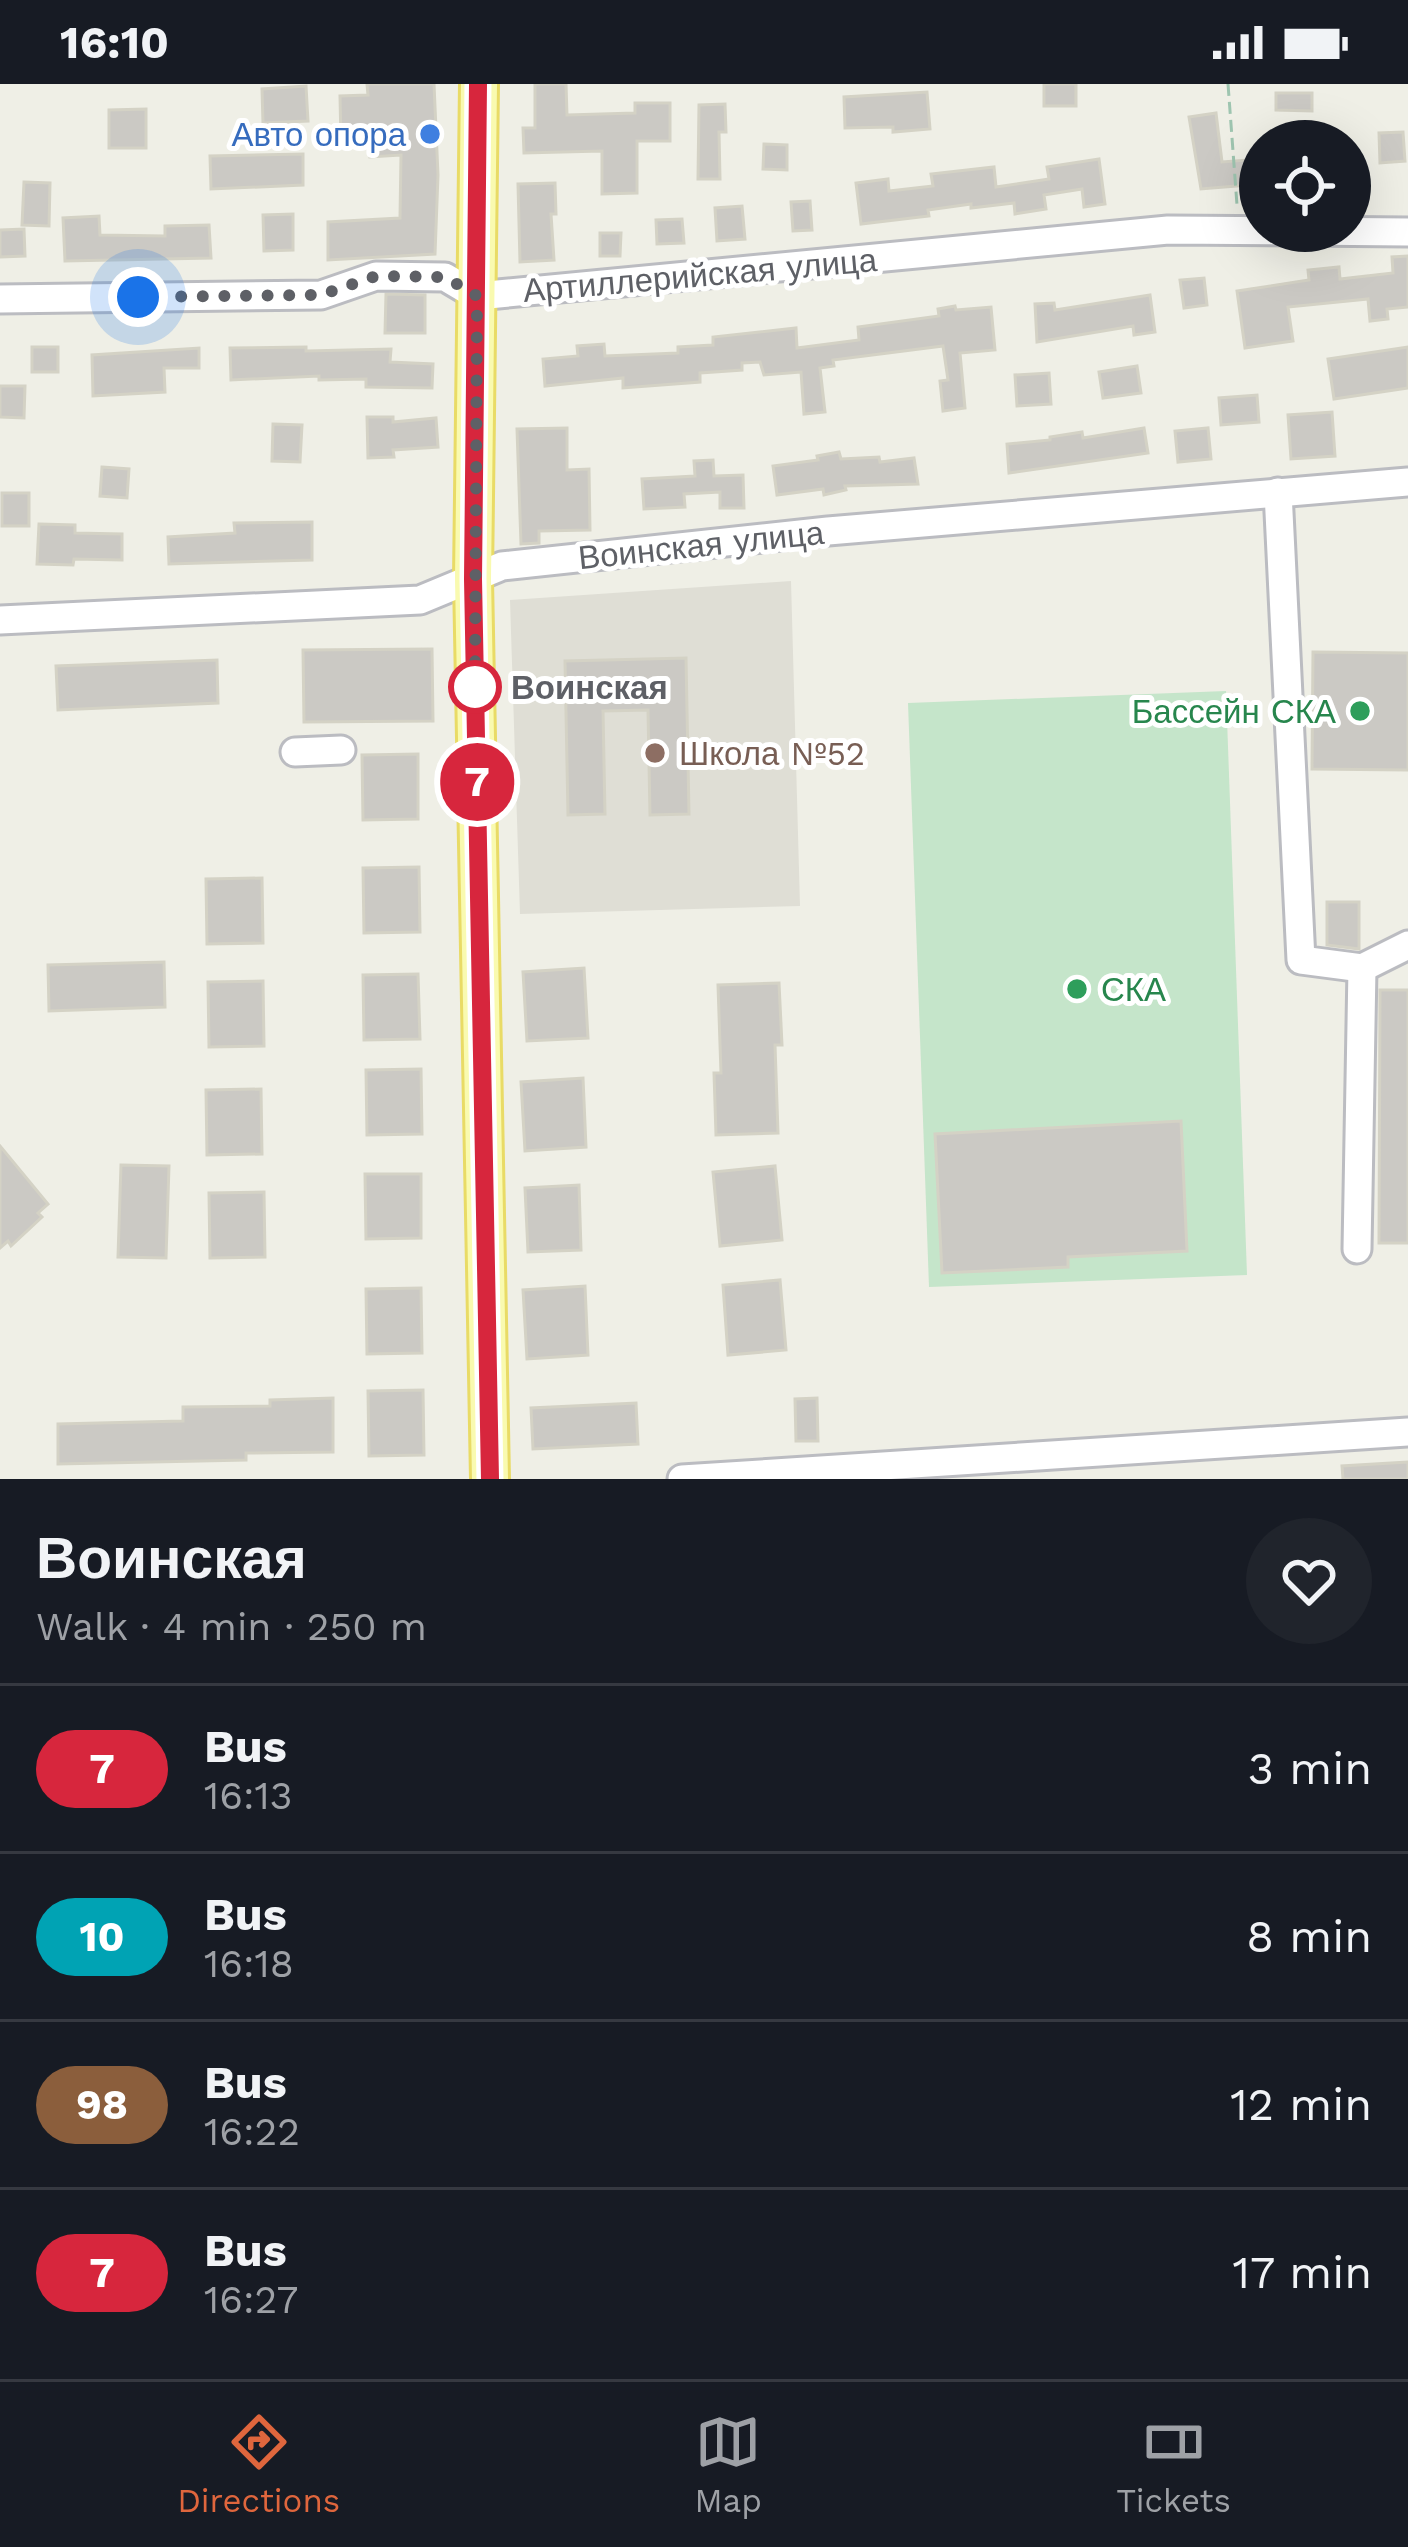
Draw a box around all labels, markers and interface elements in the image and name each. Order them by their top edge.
text: 16:10 [60,16,169,69]
place label: Авто опора [232,115,407,154]
map controls [1239,120,1371,252]
button: locate [1239,120,1371,252]
marker: Авто опора [417,121,443,147]
street label: Артиллерийская улица [521,240,879,310]
your location [108,267,168,327]
street label: Воинская улица [576,513,826,577]
marker: Воинская [450,662,500,712]
place label: Воинская [511,668,668,707]
place label: Бассейн СКА [1132,692,1336,731]
marker: Бассейн СКА [1347,698,1373,724]
place label: Школа №52 [679,734,865,773]
marker: Школа №52 [642,740,668,766]
line badge: 7 [438,743,516,821]
text: 7 [464,757,490,806]
place label: СКА [1101,970,1166,1009]
marker: СКА [1064,976,1090,1002]
button: heart [1246,1518,1372,1644]
text: Воинская [36,1525,307,1592]
text: Walk · 4 min · 250 m [36,1604,427,1649]
text: Bus [204,1720,287,1773]
text: 3 min [1248,1742,1372,1795]
text: 7 [89,1744,115,1793]
text: 16:13 [204,1773,292,1818]
text: Bus [204,1888,287,1941]
text: 8 min [1246,1910,1372,1963]
text: 10 [79,1912,125,1961]
text: 16:18 [204,1941,294,1986]
text: Bus [204,2056,287,2109]
text: 12 min [1230,2078,1372,2131]
text: 98 [76,2080,128,2129]
text: 16:22 [204,2109,300,2154]
text: Bus [204,2224,287,2277]
text: 17 min [1232,2246,1372,2299]
text: 7 [89,2248,115,2297]
text: 16:27 [204,2277,298,2322]
tab: Directions [177,2409,340,2520]
tab: Map [695,2409,762,2520]
tab: Tickets [1116,2409,1231,2520]

